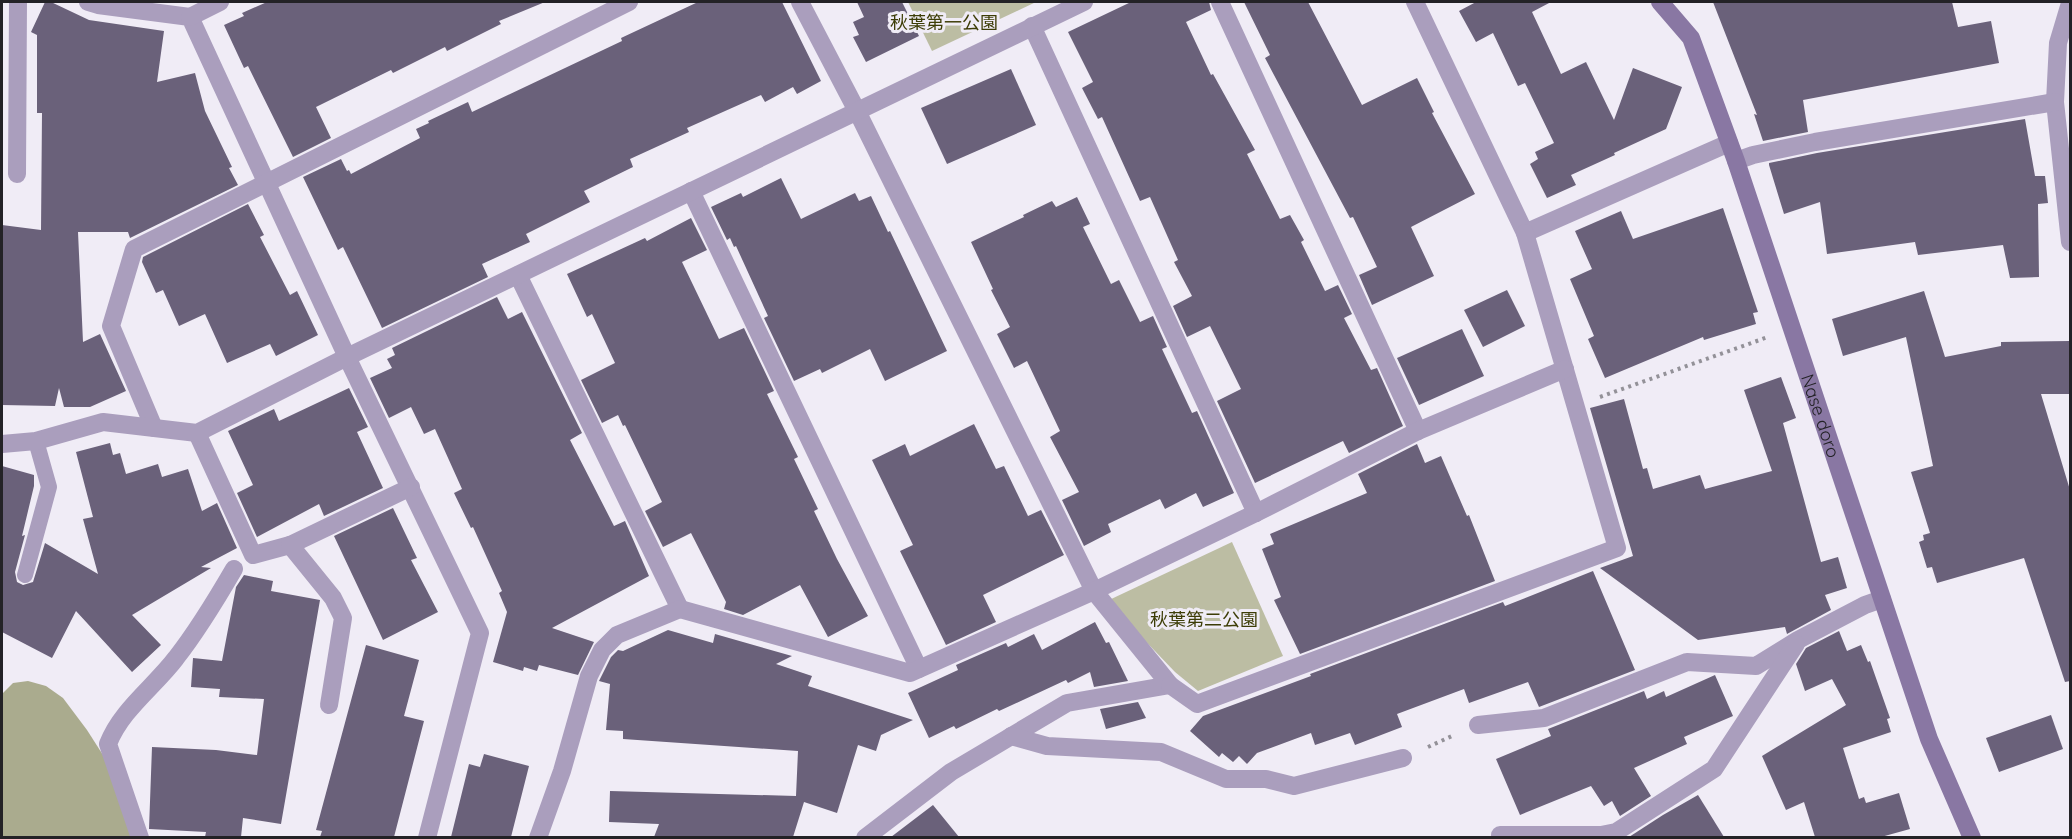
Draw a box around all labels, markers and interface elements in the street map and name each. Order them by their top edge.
park label: 秋葉第一公園 [890,11,998,34]
street label: Nase doro [1796,371,1846,461]
park label: 秋葉第二公園 [1150,608,1258,631]

